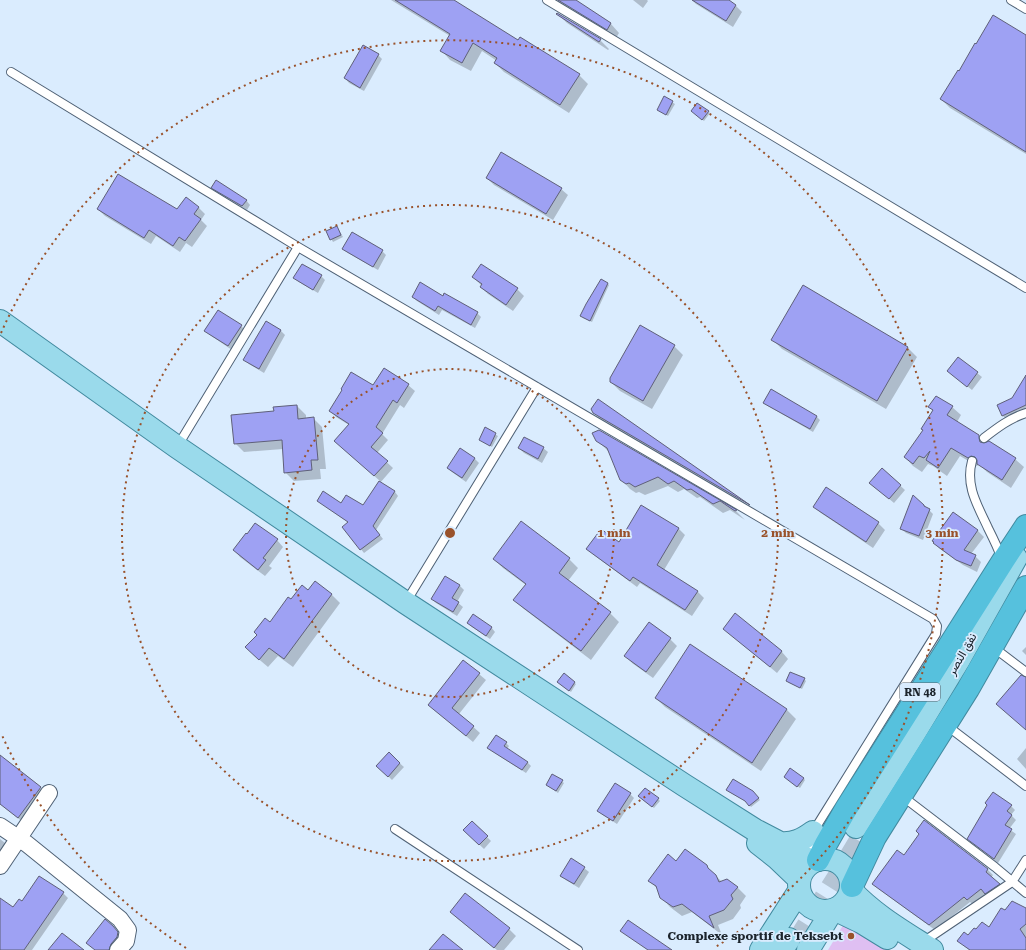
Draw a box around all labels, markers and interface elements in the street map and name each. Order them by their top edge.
centre of rings [443,526,457,540]
text: 1 min [597,526,631,540]
text: 2 min [761,526,795,540]
text: 3 min [925,526,959,540]
street label: نفق النصر [944,631,980,679]
road number: RN 48 [900,683,940,701]
place label: Complexe sportif de Teksebt [668,929,843,943]
marker: Complexe sportif de Teksebt [846,931,856,941]

